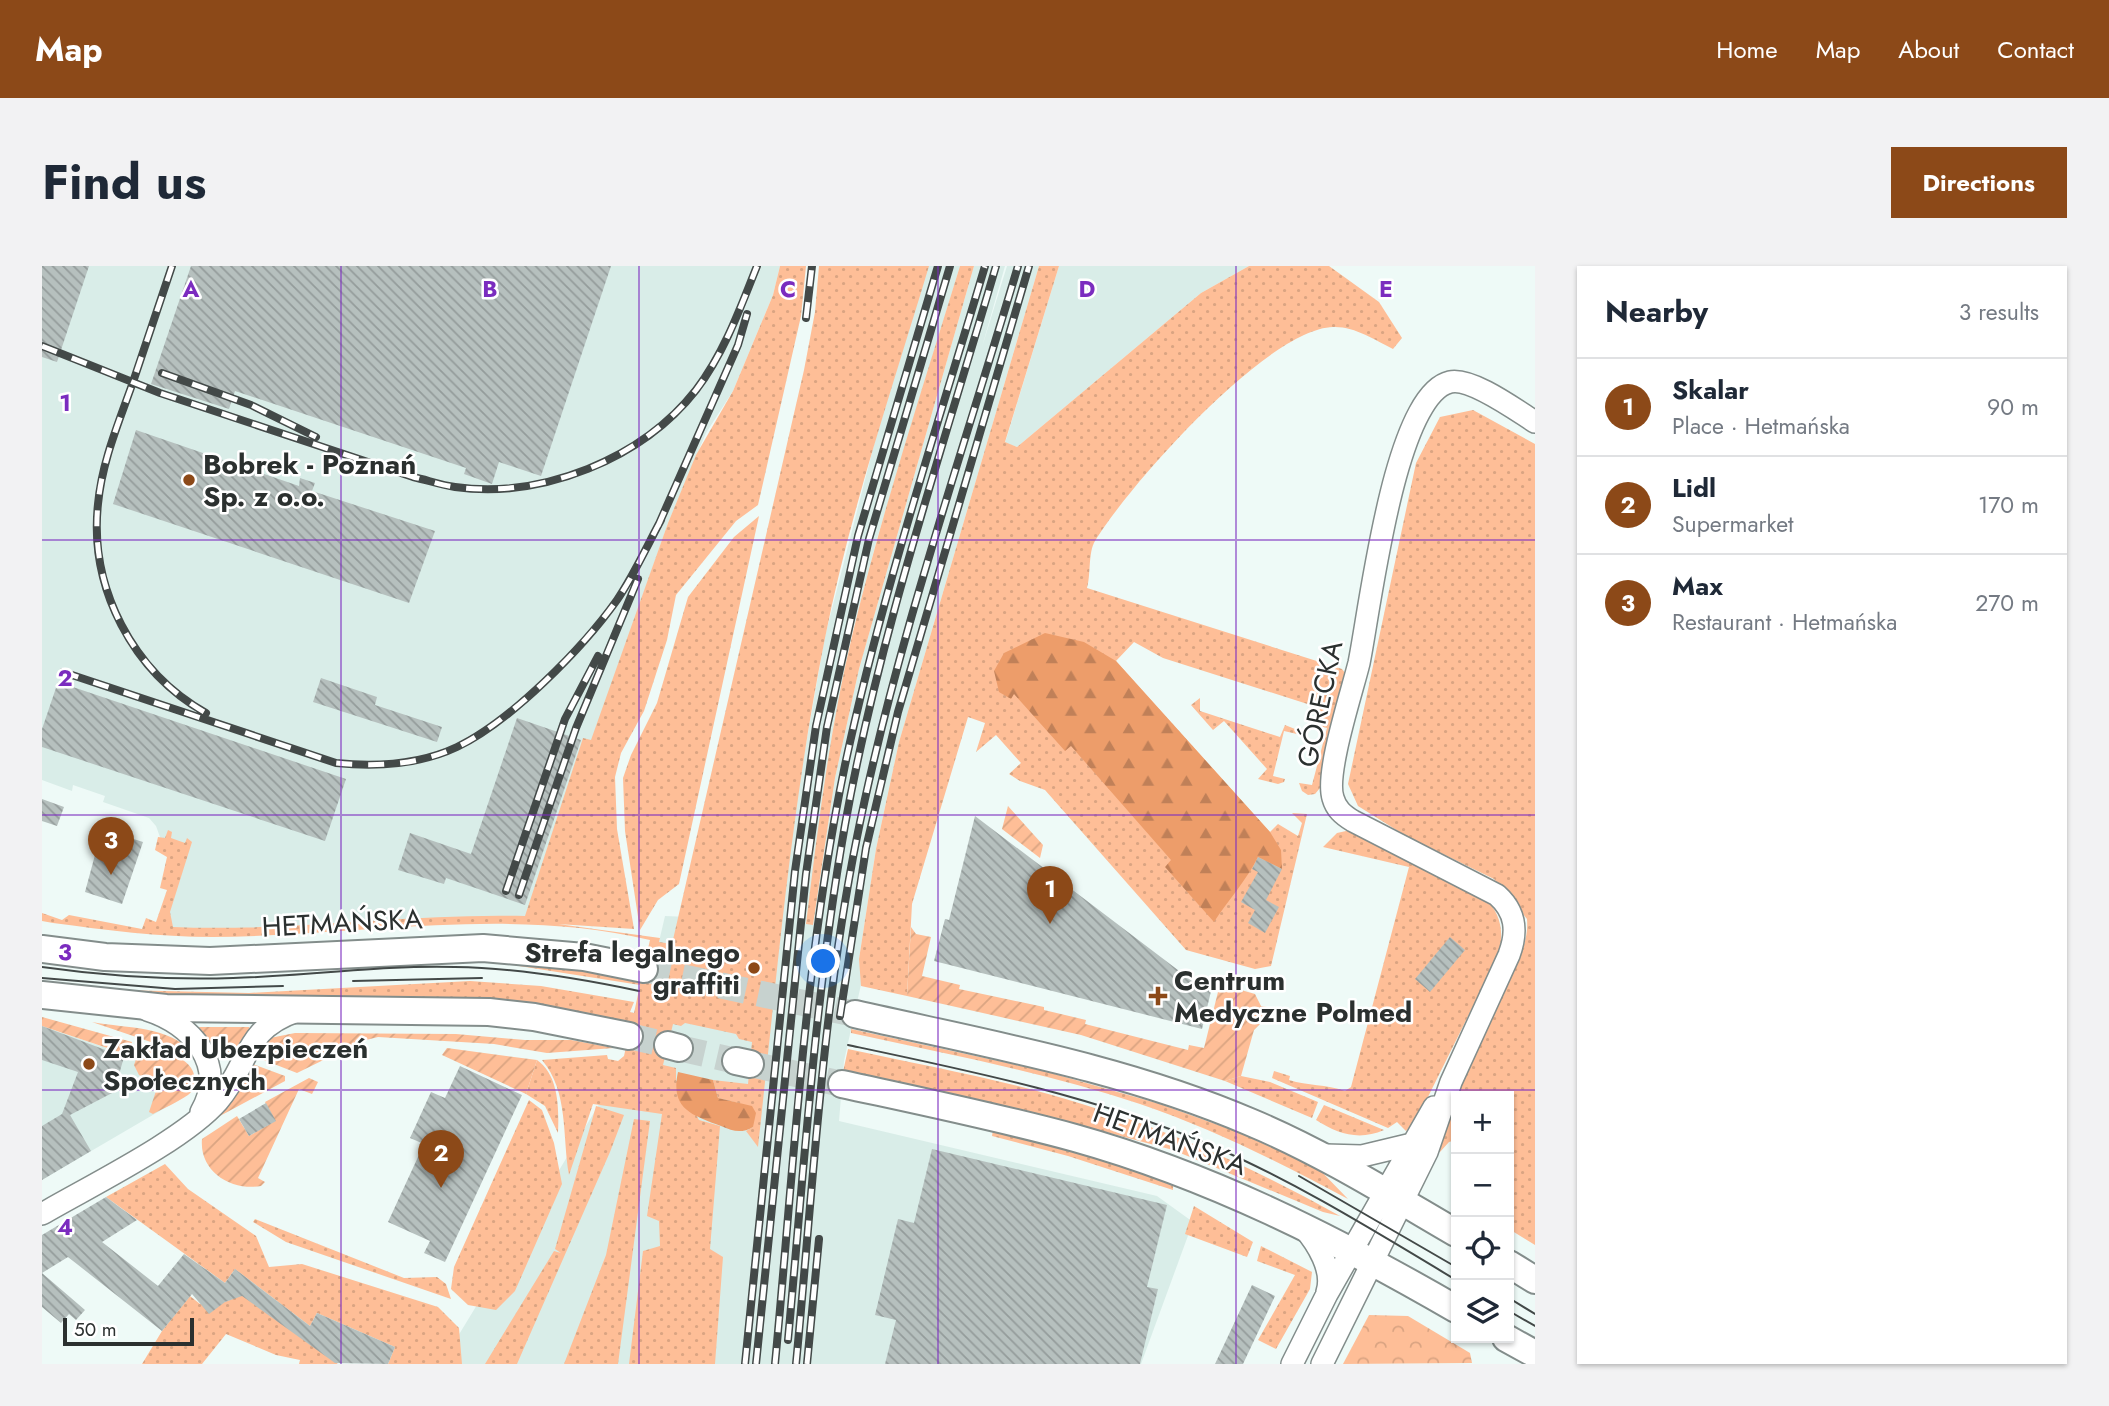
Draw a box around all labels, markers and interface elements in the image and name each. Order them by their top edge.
text: Map [35,26,103,73]
text: Home [1716,32,1778,67]
text: Map [1816,32,1860,67]
text: About [1898,32,1959,67]
text: Contact [1997,32,2074,67]
text: Find us [42,147,206,217]
button: Directions [1891,147,2067,218]
text: A [182,272,200,306]
text: B [482,272,498,306]
text: C [780,272,796,306]
text: D [1079,272,1096,306]
text: E [1379,272,1393,306]
text: Nearby [1605,290,1708,333]
text: 3 results [1959,295,2039,329]
text: Skalar [1672,371,1749,409]
text: 1 [59,386,71,420]
text: 1 [1622,390,1634,424]
text: 90 m [1987,390,2039,424]
text: Place · Hetmańska [1672,409,1850,443]
place label: Bobrek - Poznań Sp. z o.o. [203,444,416,517]
text: Lidl [1672,469,1716,507]
marker: Bobrek - Poznań Sp. z o.o. [181,472,197,488]
text: 2 [1620,488,1636,522]
text: 170 m [1978,488,2039,522]
text: Supermarket [1672,507,1794,541]
text: Max [1672,567,1723,605]
text: 3 [1621,586,1635,620]
text: 270 m [1975,586,2039,620]
text: Restaurant · Hetmańska [1672,605,1897,639]
street label: GÓRECKA [1287,636,1354,771]
text: 2 [57,661,73,695]
pin: 3 [88,817,134,875]
pin: 1 [1027,866,1073,924]
street label: HETMAŃSKA [261,898,424,948]
place label: Strefa legalnego graffiti [524,932,740,1005]
text: 3 [58,935,72,969]
your location [806,944,840,978]
marker: Strefa legalnego graffiti [746,960,762,976]
place label: Centrum Medyczne Polmed [1174,960,1412,1033]
marker: Centrum Medyczne Polmed [1148,986,1168,1006]
place label: Zakład Ubezpieczeń Społecznych [103,1028,368,1101]
marker: Zakład Ubezpieczeń Społecznych [81,1056,97,1072]
map controls [1451,1091,1514,1343]
button: + [1451,1091,1514,1154]
street label: HETMAŃSKA [1087,1092,1253,1186]
pin: 2 [418,1130,464,1188]
button: − [1451,1154,1514,1217]
text: 4 [57,1210,73,1244]
button: locate [1451,1217,1514,1280]
button: layers [1451,1280,1514,1343]
scale bar [63,1315,194,1347]
text: 50 m [74,1316,117,1343]

